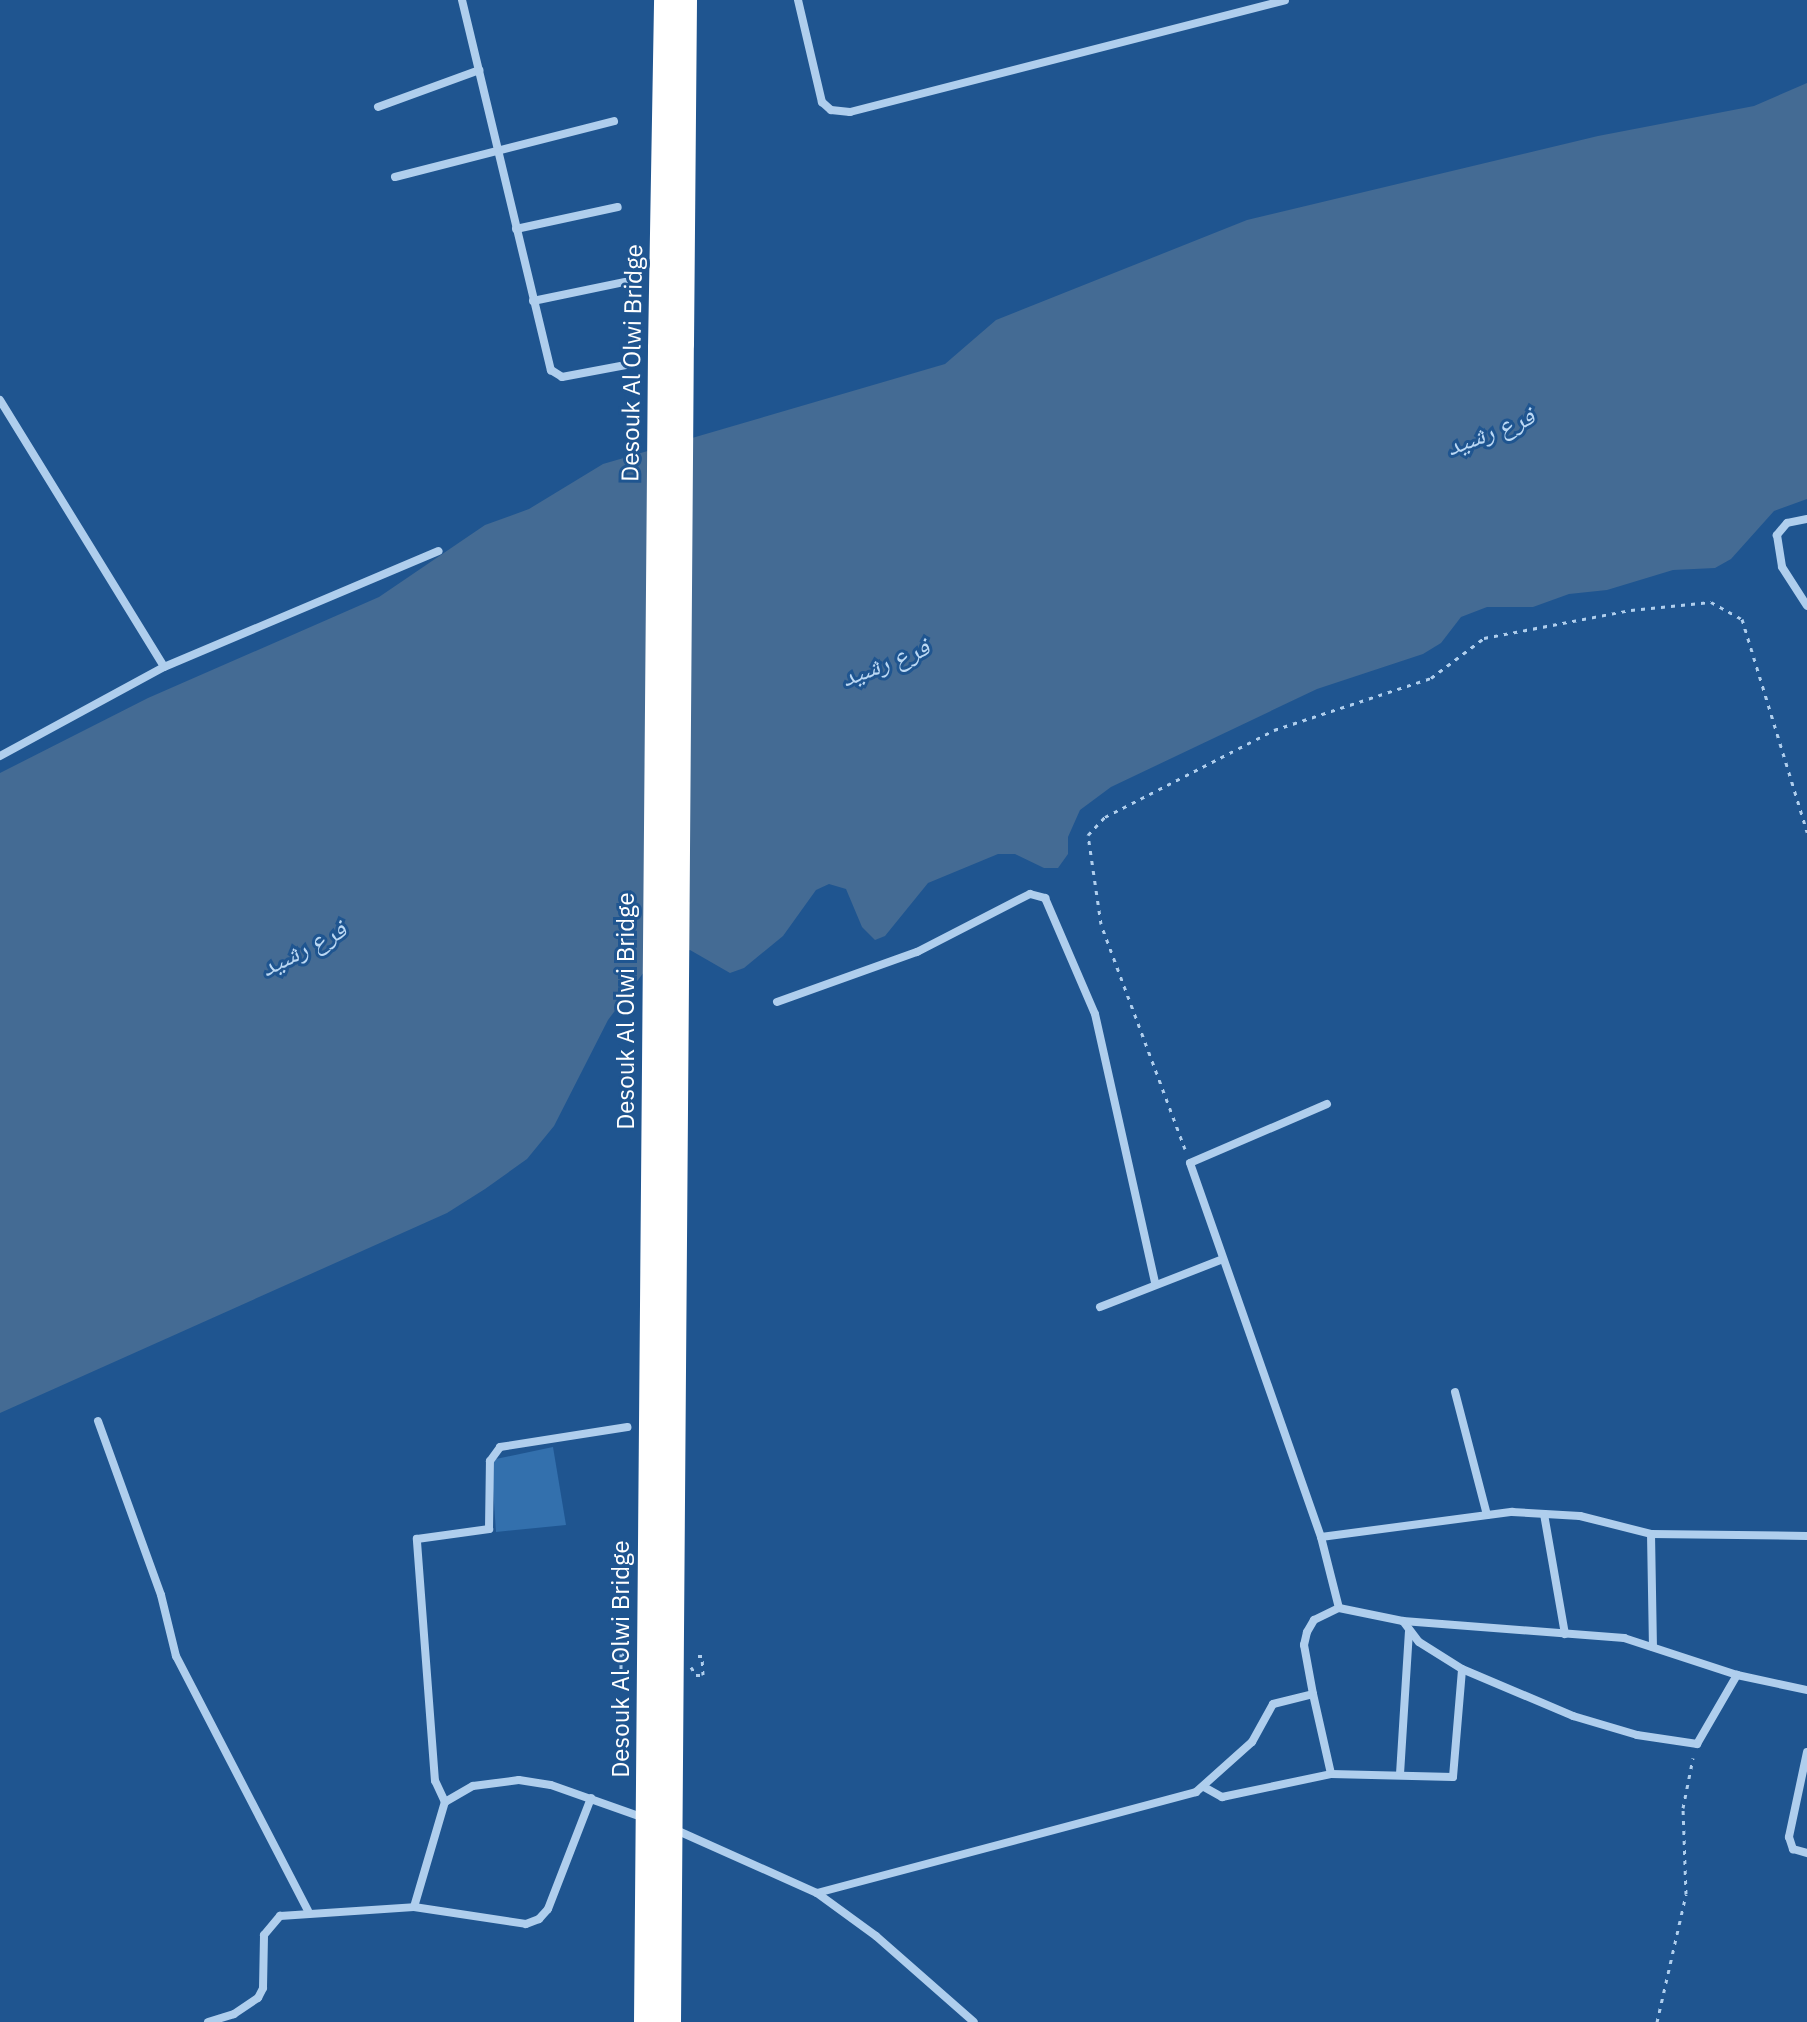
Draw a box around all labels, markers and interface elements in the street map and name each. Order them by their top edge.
street label: Desouk Al Olwi Bridge [616,244,648,482]
water label: فرع رشيد [1441,400,1539,462]
water label: فرع رشيد [836,631,934,693]
street label: Desouk Al Olwi Bridge [612,892,640,1130]
water label: فرع رشيد [255,913,351,983]
street label: Desouk Al Olwi Bridge [607,1540,635,1778]

